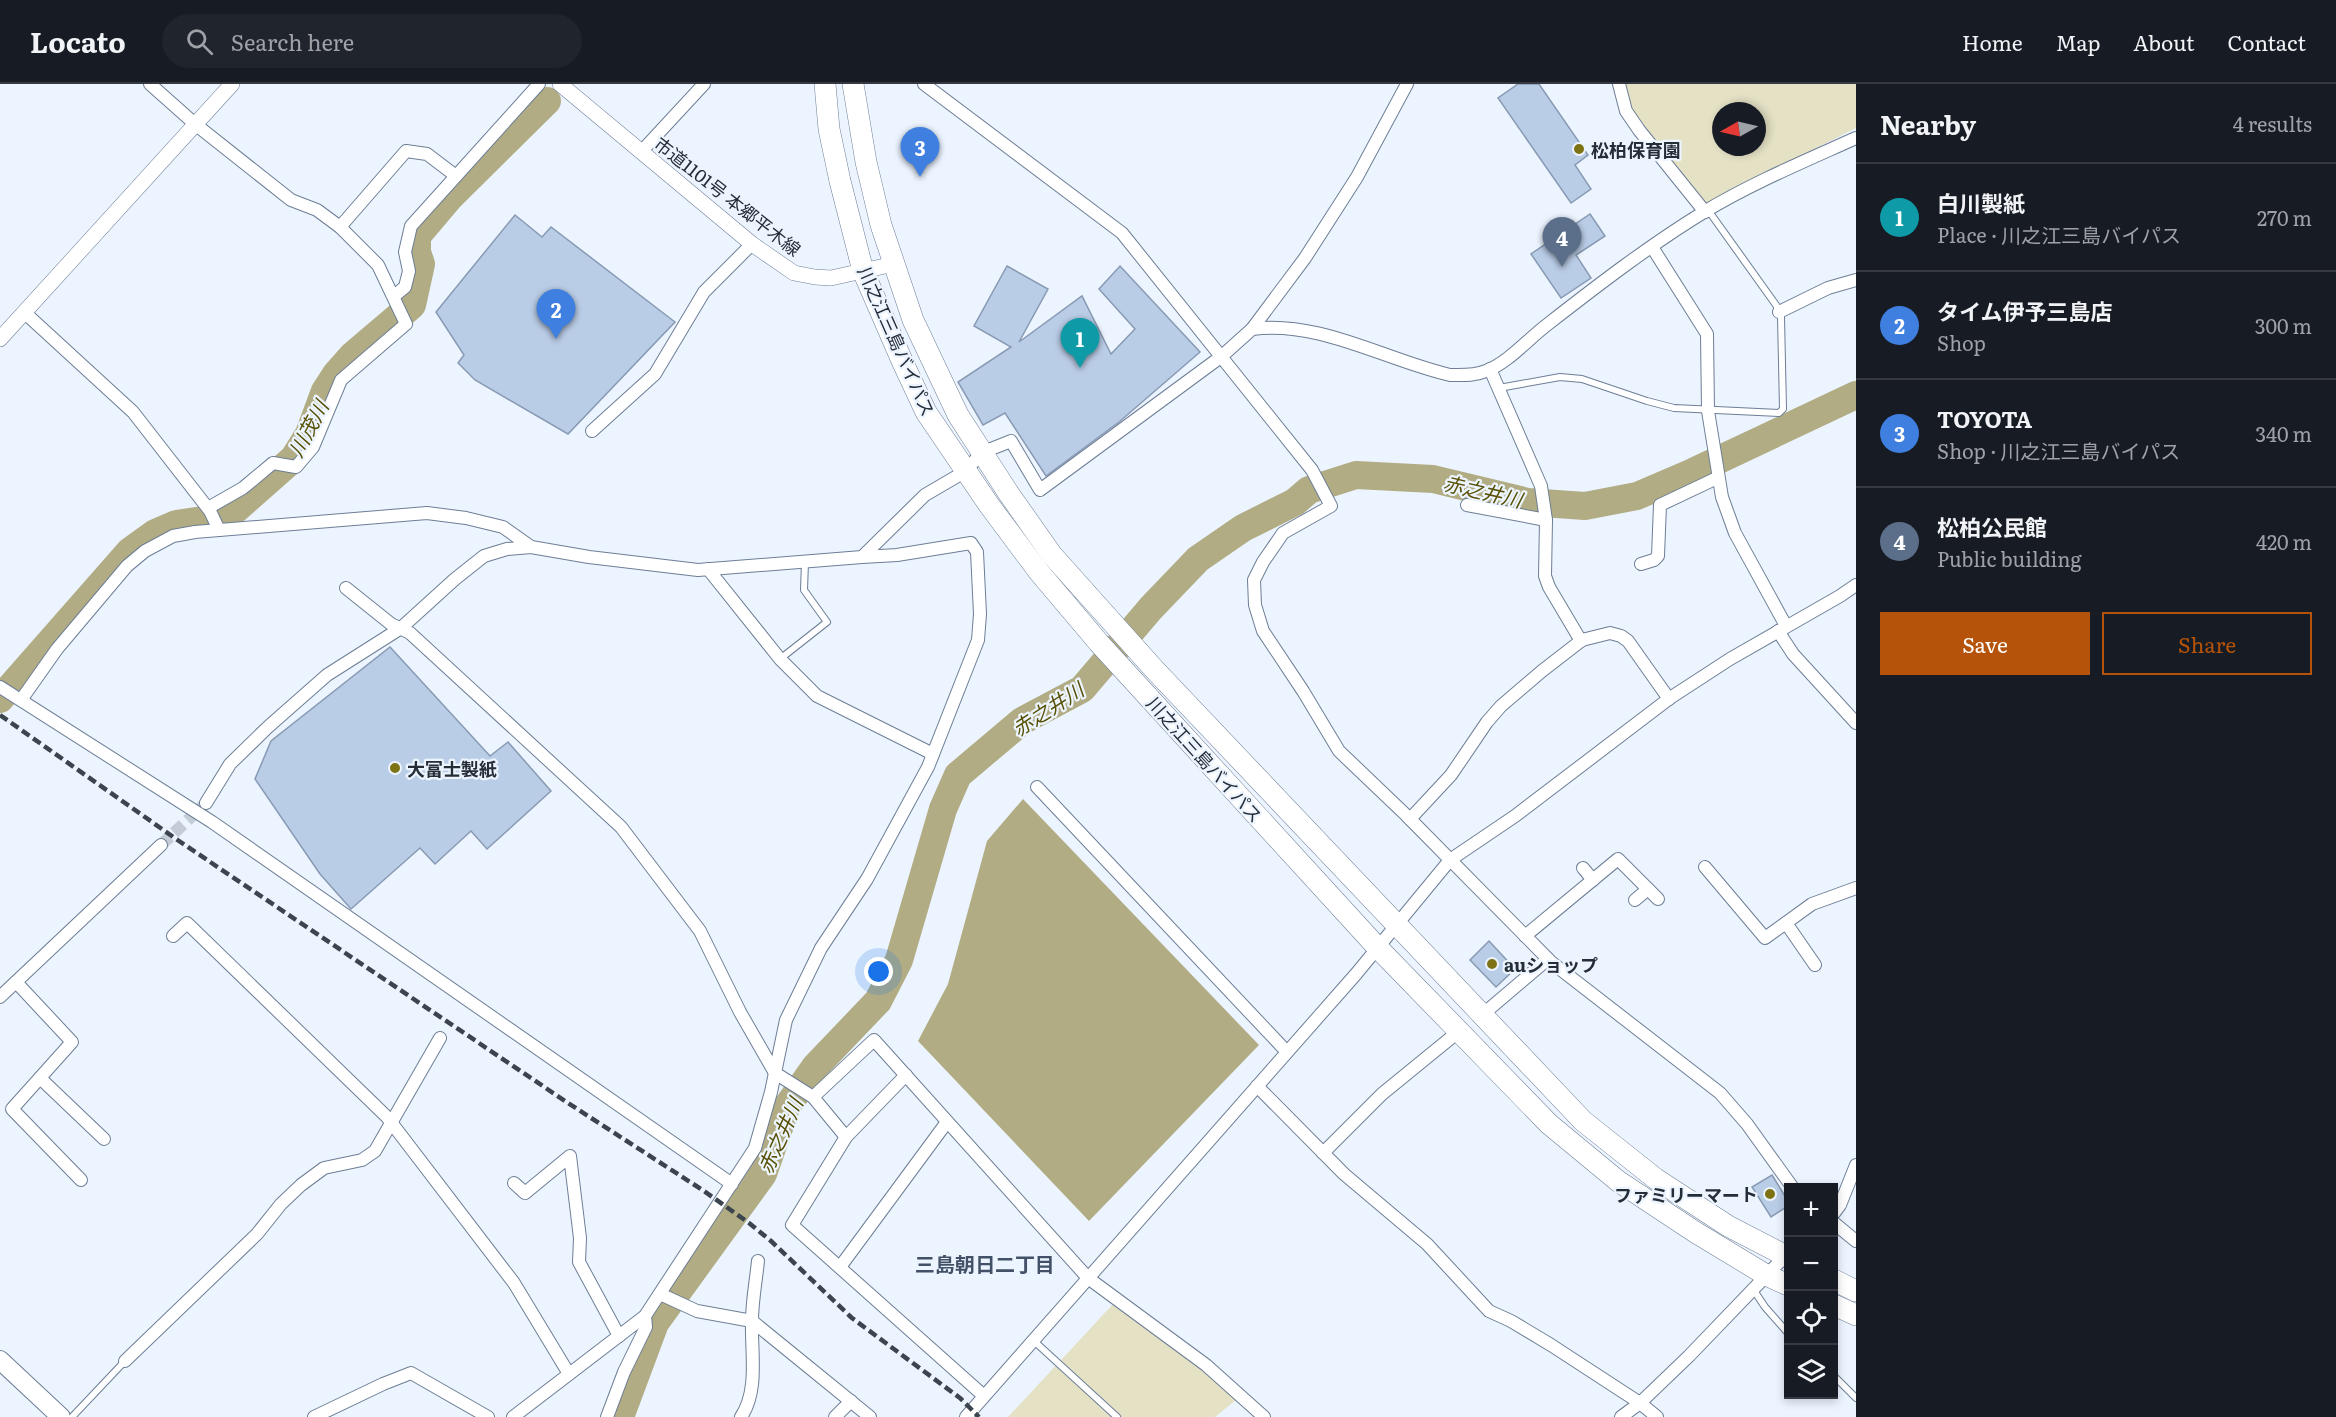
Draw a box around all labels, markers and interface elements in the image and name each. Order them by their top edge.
search box [162,14,582,68]
text: Locato [30,20,126,62]
icon: search [183,25,216,58]
text: Search here [231,25,354,58]
text: Home [1962,26,2023,57]
text: Map [2056,26,2100,57]
text: About [2133,26,2195,57]
text: Contact [2228,26,2306,57]
north arrow [1712,102,1766,156]
text: Nearby [1880,104,1976,143]
text: 4 results [2233,108,2312,138]
pin: 3 [900,128,940,177]
street label: 市道1101号 本郷平木線 [649,130,807,262]
place label: 松柏保育園 [1591,136,1681,163]
marker: 松柏保育園 [1572,142,1586,156]
text: 白川製紙 [1937,186,2025,219]
text: 1 [1895,202,1904,232]
text: 270 m [2257,202,2312,232]
pin: 4 [1542,218,1582,267]
text: Place · 川之江三島バイパス [1937,219,2181,249]
street label: 川之江三島バイパス [852,262,942,420]
pin: 2 [536,290,576,339]
text: タイム伊予三島店 [1937,294,2113,327]
text: 2 [1894,310,1905,340]
text: 300 m [2255,310,2312,340]
pin: 1 [1060,318,1100,368]
text: Shop [1937,327,1986,357]
water label: 川茂川 [280,393,335,462]
text: TOYOTA [1937,402,2032,435]
text: 3 [1894,418,1905,448]
text: 340 m [2255,418,2312,448]
text: Shop · 川之江三島バイパス [1937,435,2180,465]
water label: 赤之井川 [1441,466,1527,514]
text: 松柏公民館 [1937,510,2047,543]
text: 4 [1893,526,1906,556]
text: 420 m [2256,526,2312,556]
text: Public building [1937,543,2082,573]
button: Save [1880,612,2090,675]
button: Share [2102,612,2312,675]
water label: 赤之井川 [1005,673,1090,742]
street label: 川之江三島バイパス [1141,690,1269,828]
place label: 大富士製紙 [407,755,497,782]
marker: 大富士製紙 [388,761,402,775]
place label: auショップ [1504,951,1598,978]
your location [864,957,893,986]
marker: auショップ [1485,957,1499,971]
water label: 赤之井川 [749,1091,810,1178]
place label: ファミリーマート [1614,1181,1758,1208]
map controls [1784,1183,1838,1399]
button: + [1784,1183,1838,1237]
marker: ファミリーマート [1763,1187,1777,1201]
button: − [1784,1237,1838,1291]
district label: 三島朝日二丁目 [915,1248,1055,1278]
button: locate [1784,1291,1838,1345]
button: layers [1784,1345,1838,1399]

